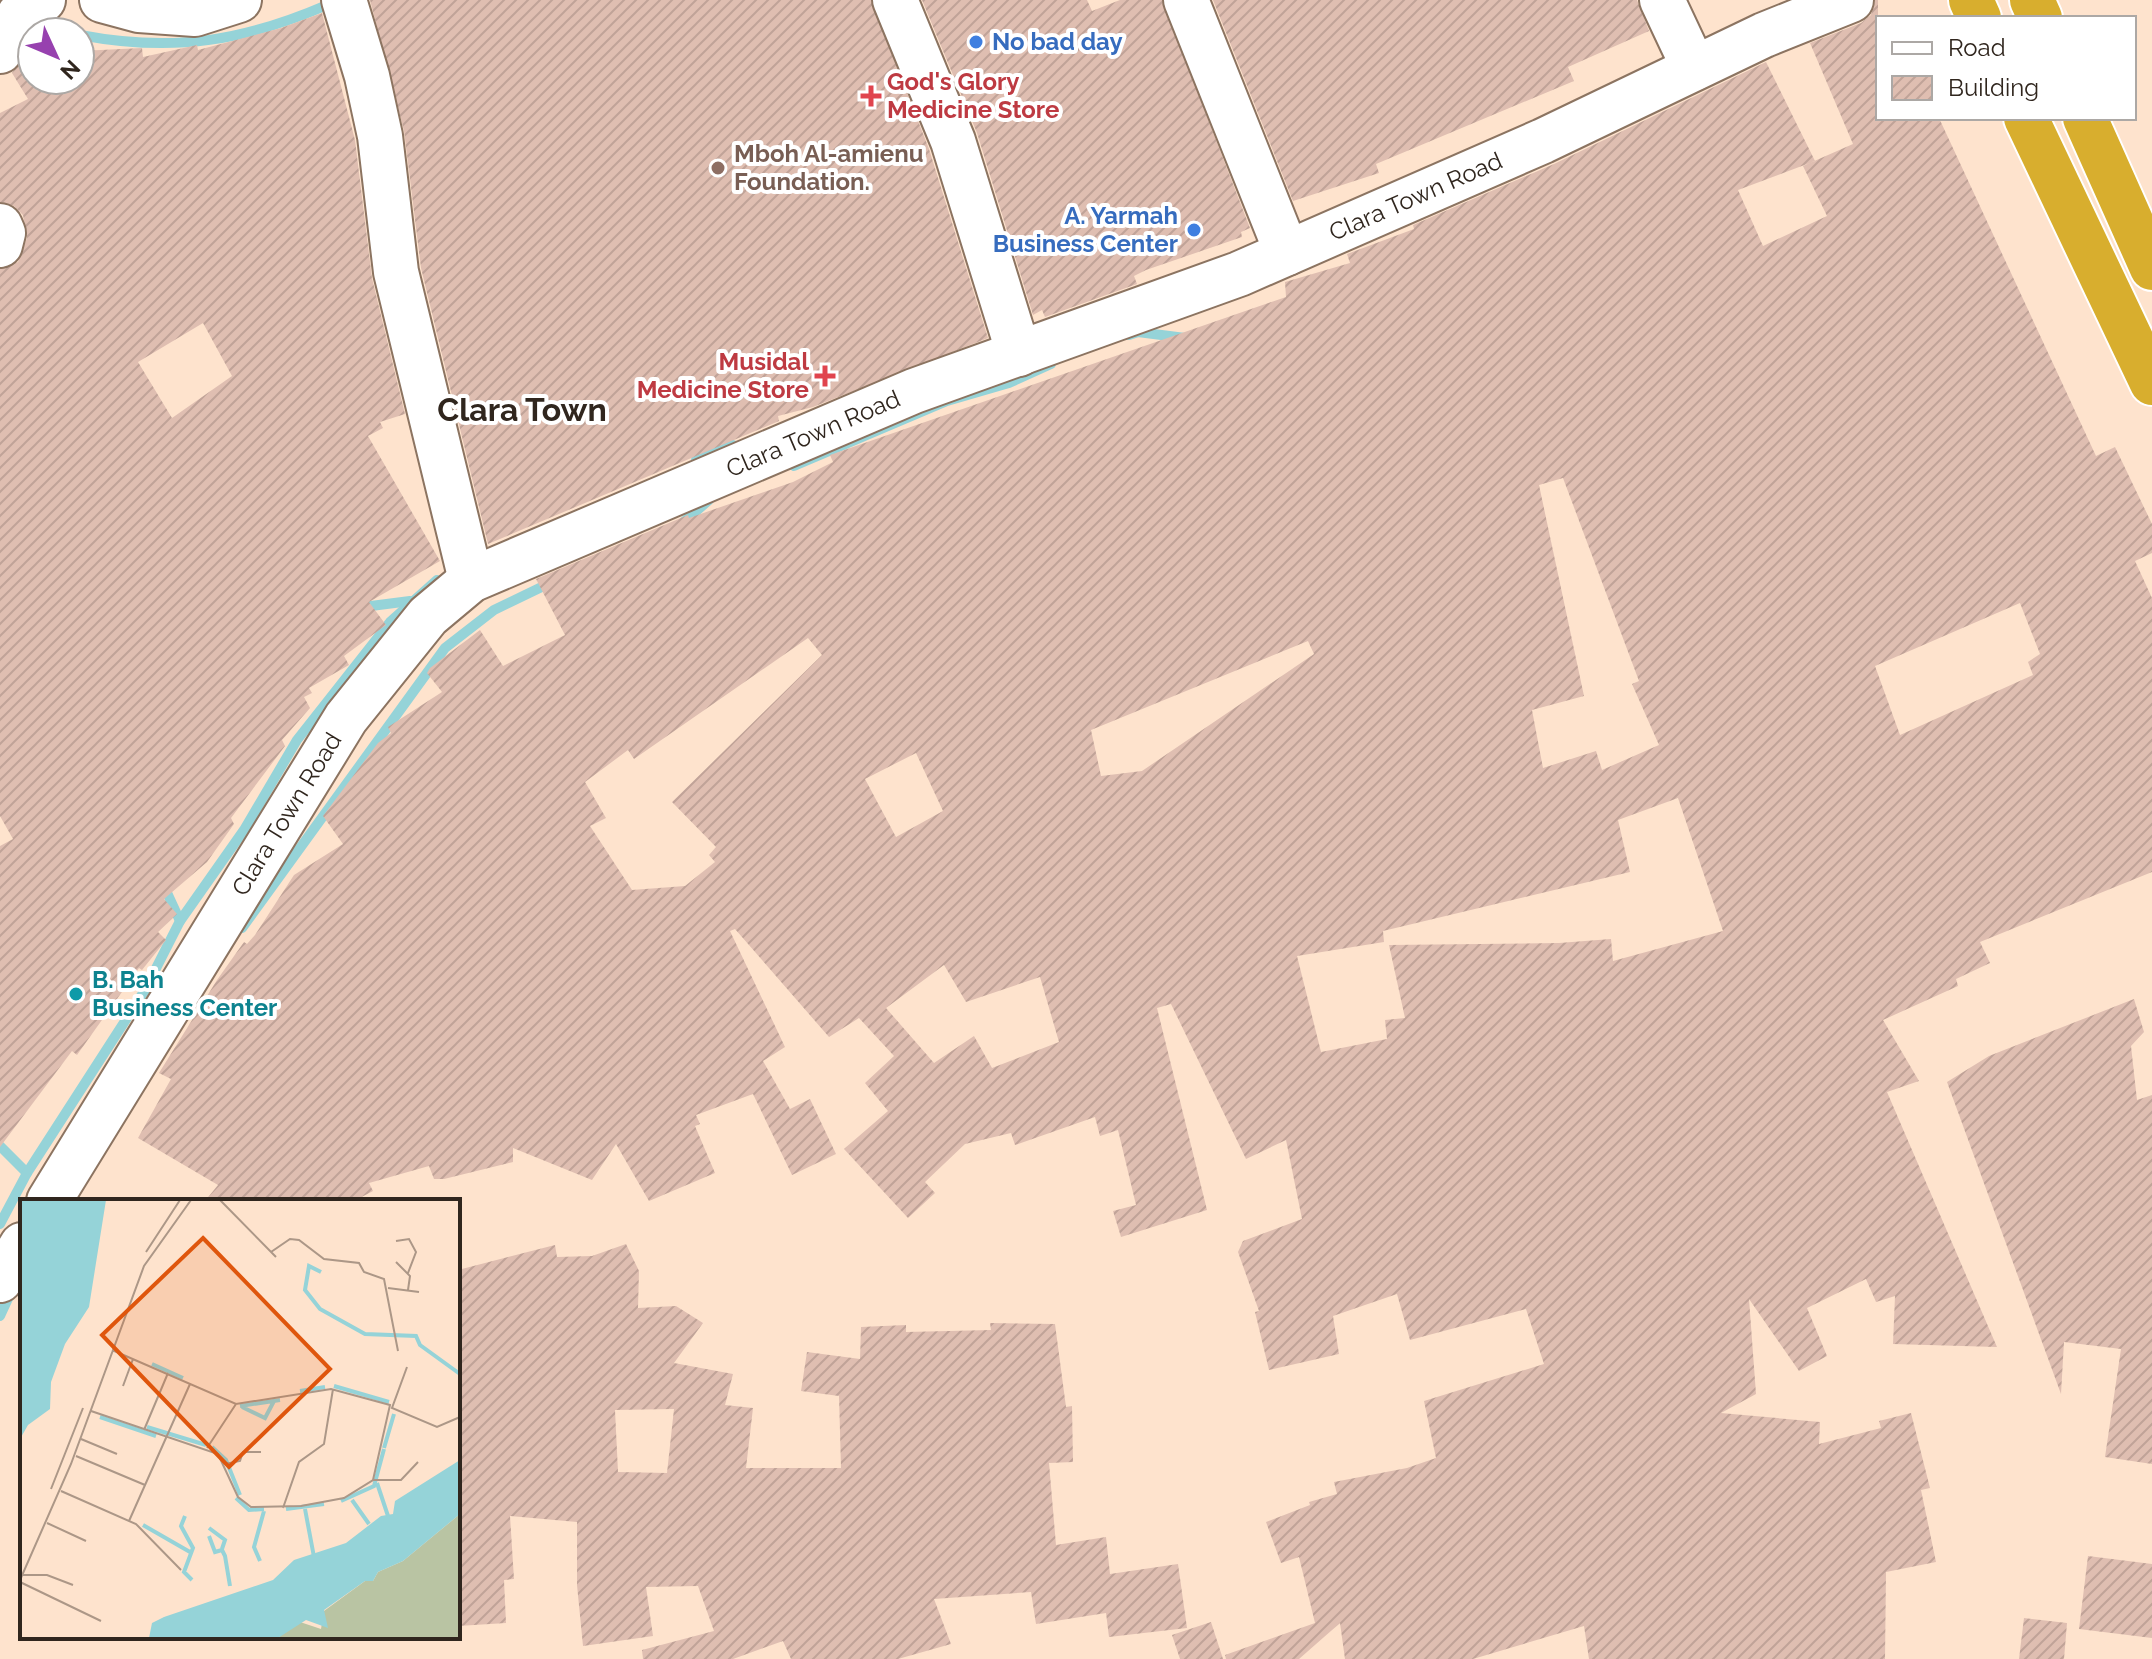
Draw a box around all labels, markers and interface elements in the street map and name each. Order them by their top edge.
north arrow [16,16,96,96]
legend [1876,16,2136,120]
place label: No bad day [992,27,1123,56]
marker: No bad day [967,33,985,51]
text: Road [1948,33,2006,62]
text: N [55,55,86,85]
place label: God's Glory Medicine Store [887,67,1059,124]
text: Building [1948,73,2039,102]
marker: God's Glory Medicine Store [862,87,880,105]
place label: Mboh Al-amienu Foundation. [734,139,923,196]
street label: Clara Town Road [1325,146,1507,247]
marker: Mboh Al-amienu Foundation. [709,159,727,177]
place label: A. Yarmah Business Center [993,201,1178,258]
marker: A. Yarmah Business Center [1185,221,1203,239]
place label: Musidal Medicine Store [637,347,809,404]
marker: Musidal Medicine Store [816,367,834,385]
street label: Clara Town Road [722,384,904,483]
district label: Clara Town [437,391,607,428]
street label: Clara Town Road [225,727,347,901]
place label: B. Bah Business Center [92,965,277,1022]
marker: B. Bah Business Center [67,985,85,1003]
inset map [20,1199,460,1639]

